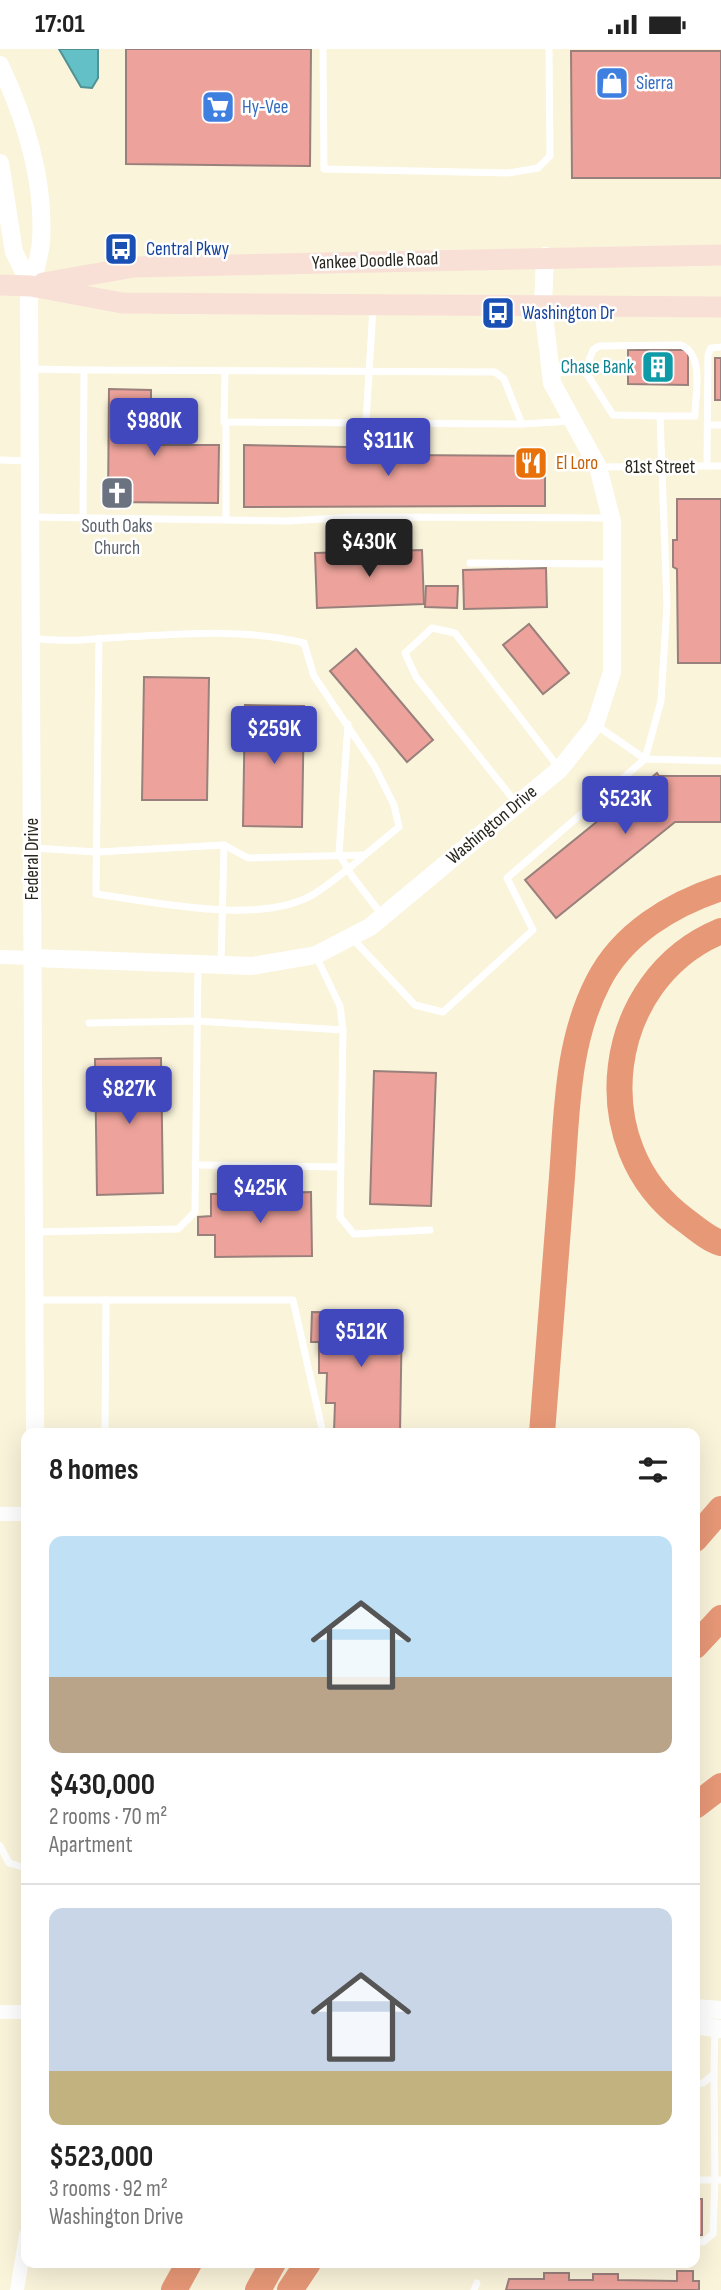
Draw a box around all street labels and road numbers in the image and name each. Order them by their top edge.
street label: Yankee Doodle Road [311,247,439,275]
street label: 81st Street [625,456,696,479]
street label: Washington Drive [442,780,542,870]
street label: Federal Drive [21,818,44,900]

